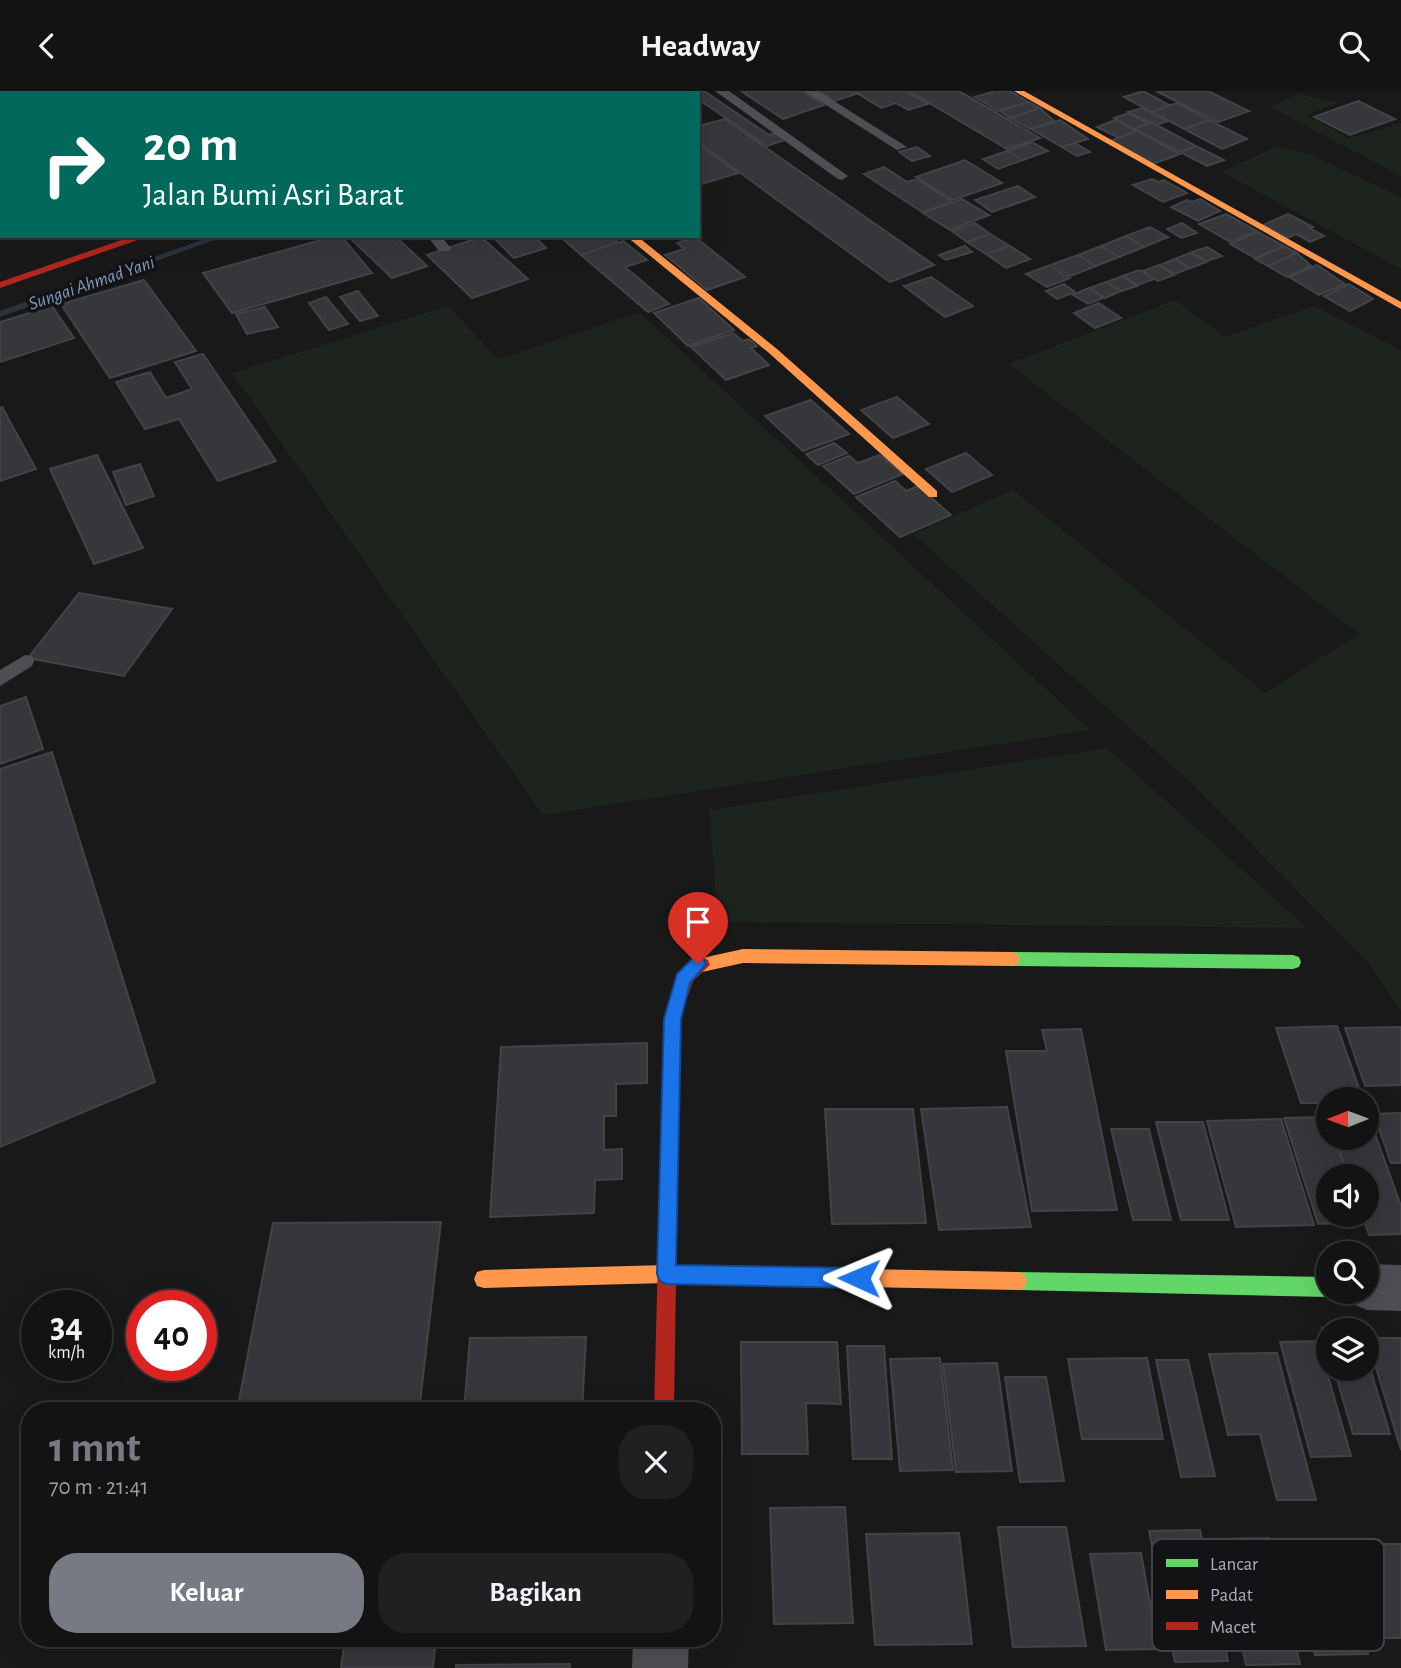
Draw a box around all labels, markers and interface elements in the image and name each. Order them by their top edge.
icon: back [28,27,66,65]
icon: search [1335,27,1373,65]
text: Headway [640,30,761,62]
icon: right [28,119,119,210]
text: 20 m [143,121,239,170]
text: Jalan Bumi Asri Barat [143,179,403,211]
water label: Sungai Ahmad Yani [26,253,157,314]
pin [668,892,728,964]
icon: arrive [679,903,717,941]
north arrow [1316,1087,1379,1150]
map controls [1316,1087,1379,1381]
button: sound [1316,1164,1379,1227]
position arrow [822,1241,896,1315]
button: search [1316,1241,1379,1304]
speed limit sign: 40 [126,1290,217,1381]
text: 34 [50,1309,83,1344]
button: layers [1316,1318,1379,1381]
text: km/h [48,1344,85,1362]
button: close [619,1425,693,1499]
text: 1 mnt [49,1427,141,1469]
text: 70 m · 21:41 [49,1476,148,1499]
legend [1152,1539,1384,1651]
button: Keluar [49,1553,364,1633]
button: Bagikan [378,1553,693,1633]
text: Lancar [1210,1555,1258,1574]
text: Padat [1210,1586,1253,1605]
text: Macet [1210,1618,1256,1637]

